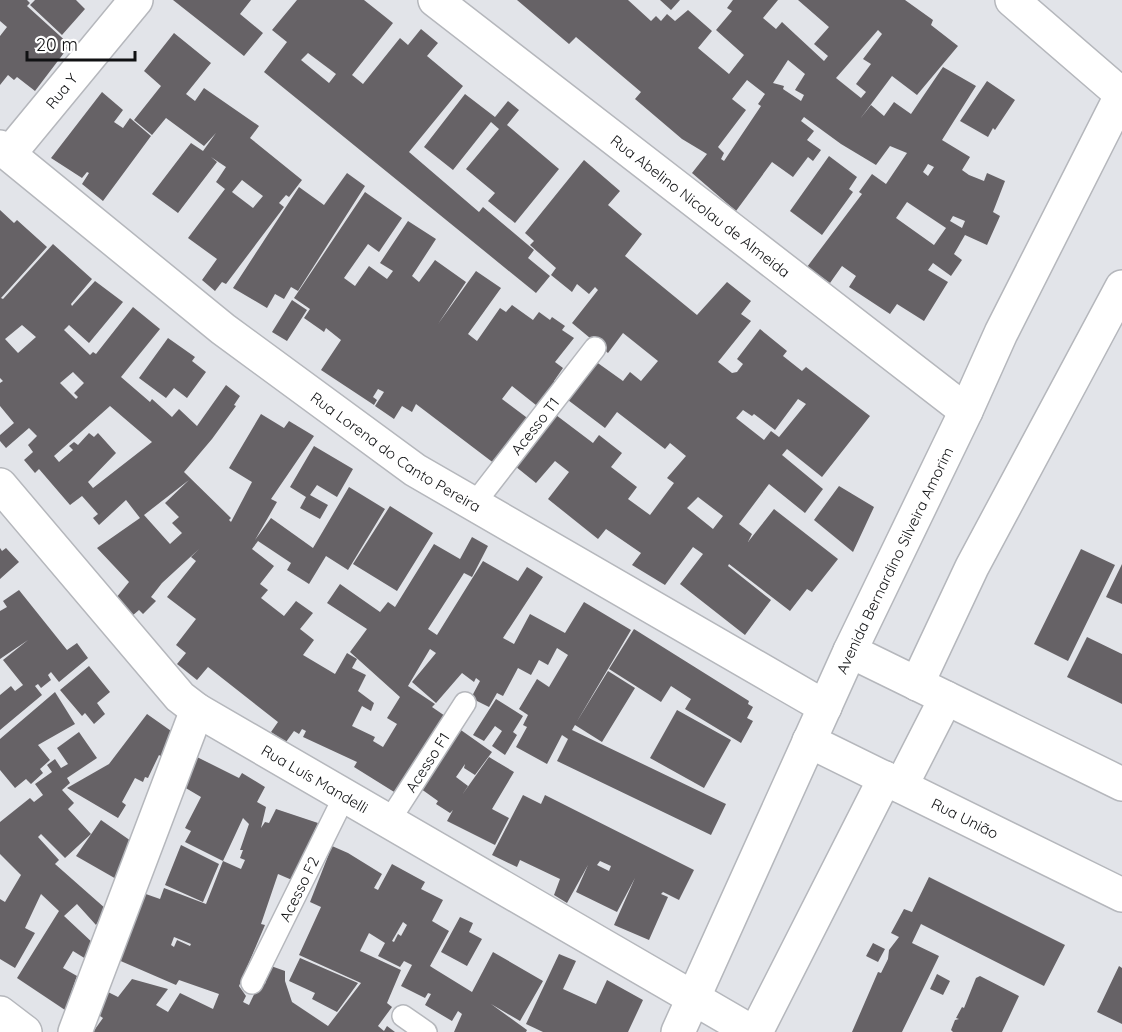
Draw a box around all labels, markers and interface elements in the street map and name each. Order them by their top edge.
scale bar [27,24,135,62]
text: 20 m [36,33,78,56]
street label: Rua Y [41,69,82,112]
street label: Rua Abelino Nicolau de Almeida [607,130,794,281]
street label: Rua Lorena do Canto Pereira [307,387,484,516]
street label: Acesso T1 [506,393,563,458]
street label: Avenida Bernardino Silveira Amorim [832,444,957,677]
street label: Acesso F1 [401,729,453,796]
street label: Rua Luís Mandelli [258,740,372,817]
street label: Rua União [928,793,1002,842]
street label: Acesso F2 [275,853,323,924]

